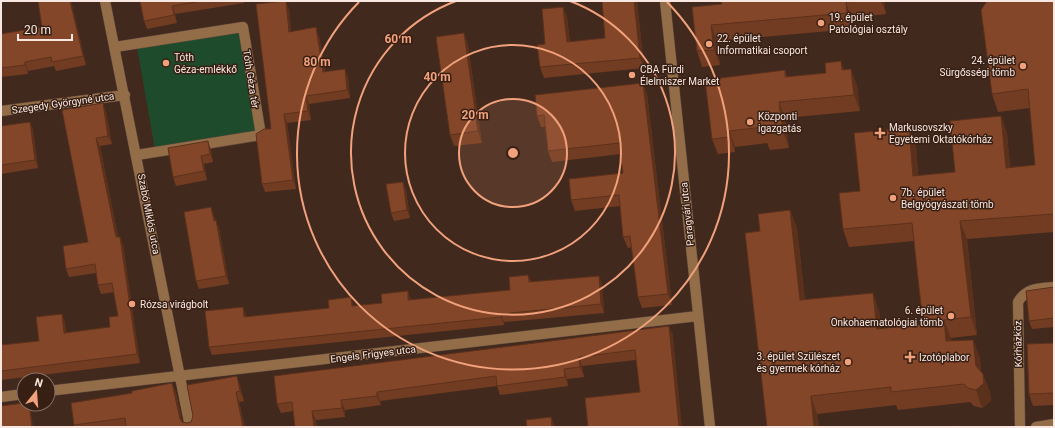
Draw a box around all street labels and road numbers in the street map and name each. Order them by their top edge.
street label: Tóth Géza tér [241,49,261,110]
street label: Szegedy Györgyné utca [11,90,115,116]
street label: Szabó Miklós utca [136,173,162,255]
street label: Paragvári utca [678,182,696,246]
street label: Kórházköz [1012,320,1024,367]
street label: Engels Frigyes utca [330,343,416,365]

